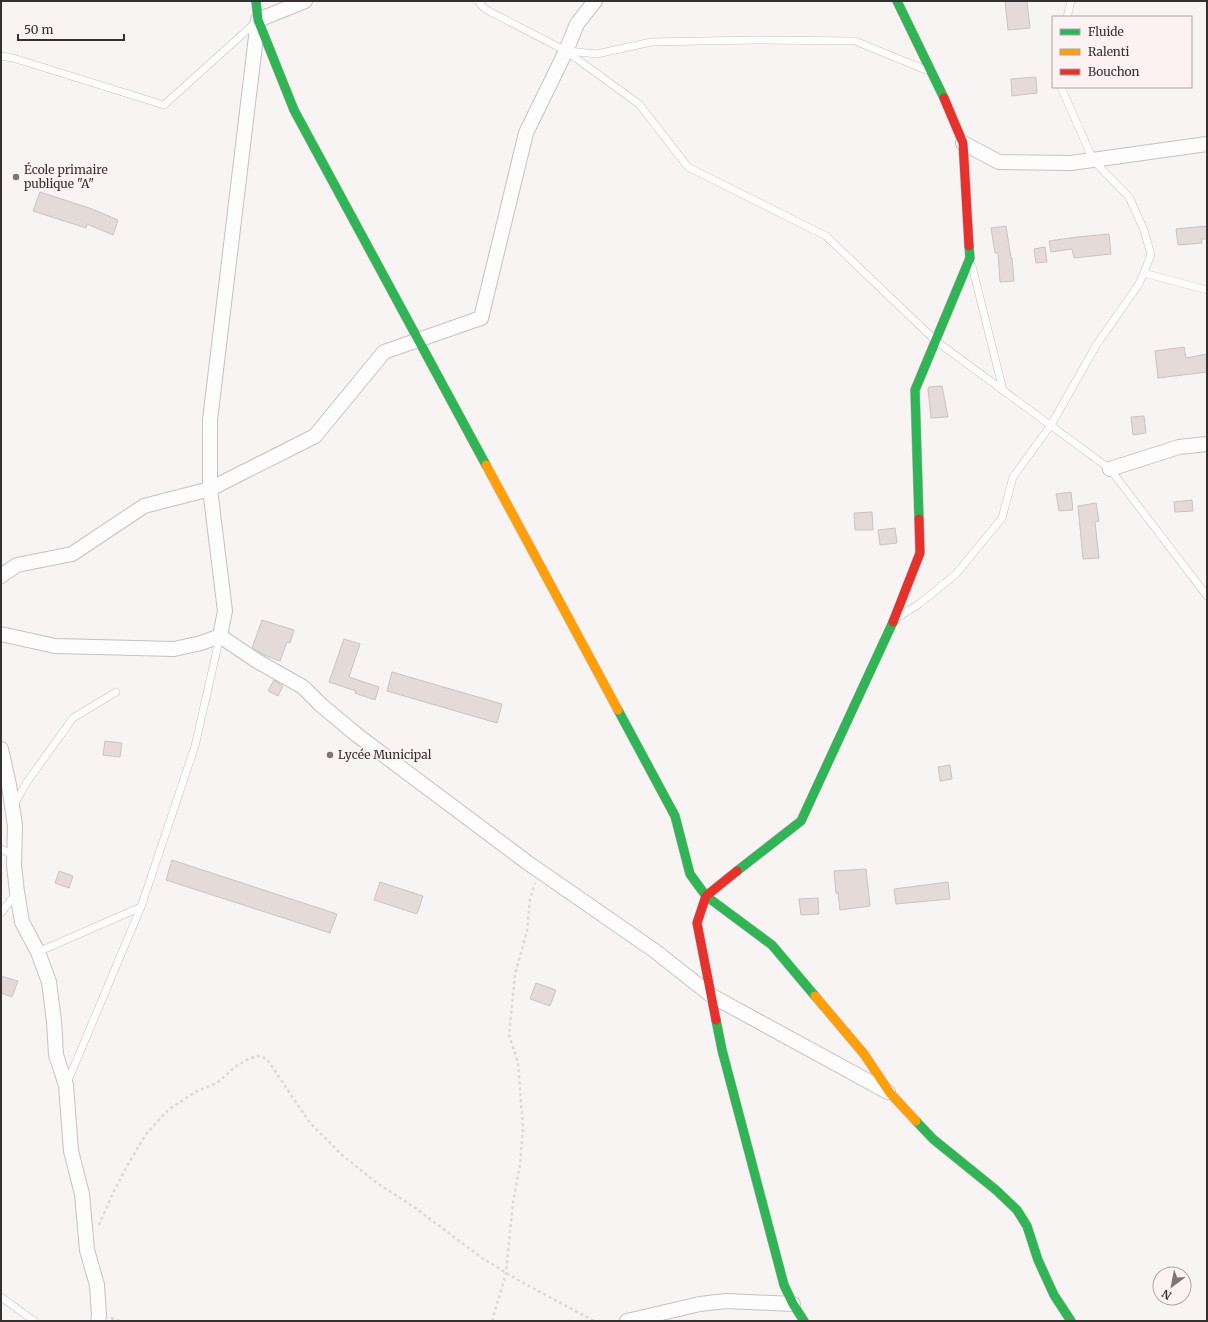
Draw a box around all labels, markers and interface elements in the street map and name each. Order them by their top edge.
scale bar [18,16,124,42]
legend [1052,16,1192,88]
text: 50 m [24,22,53,37]
text: Fluide [1088,24,1124,39]
text: Ralenti [1088,44,1129,59]
text: Bouchon [1088,64,1140,79]
place label: École primaire publique "A" [24,162,108,191]
marker: École primaire publique "A" [11,172,21,182]
place label: Lycée Municipal [338,747,432,762]
marker: Lycée Municipal [325,750,335,760]
north arrow [1152,1266,1192,1306]
text: N [1159,1286,1174,1303]

